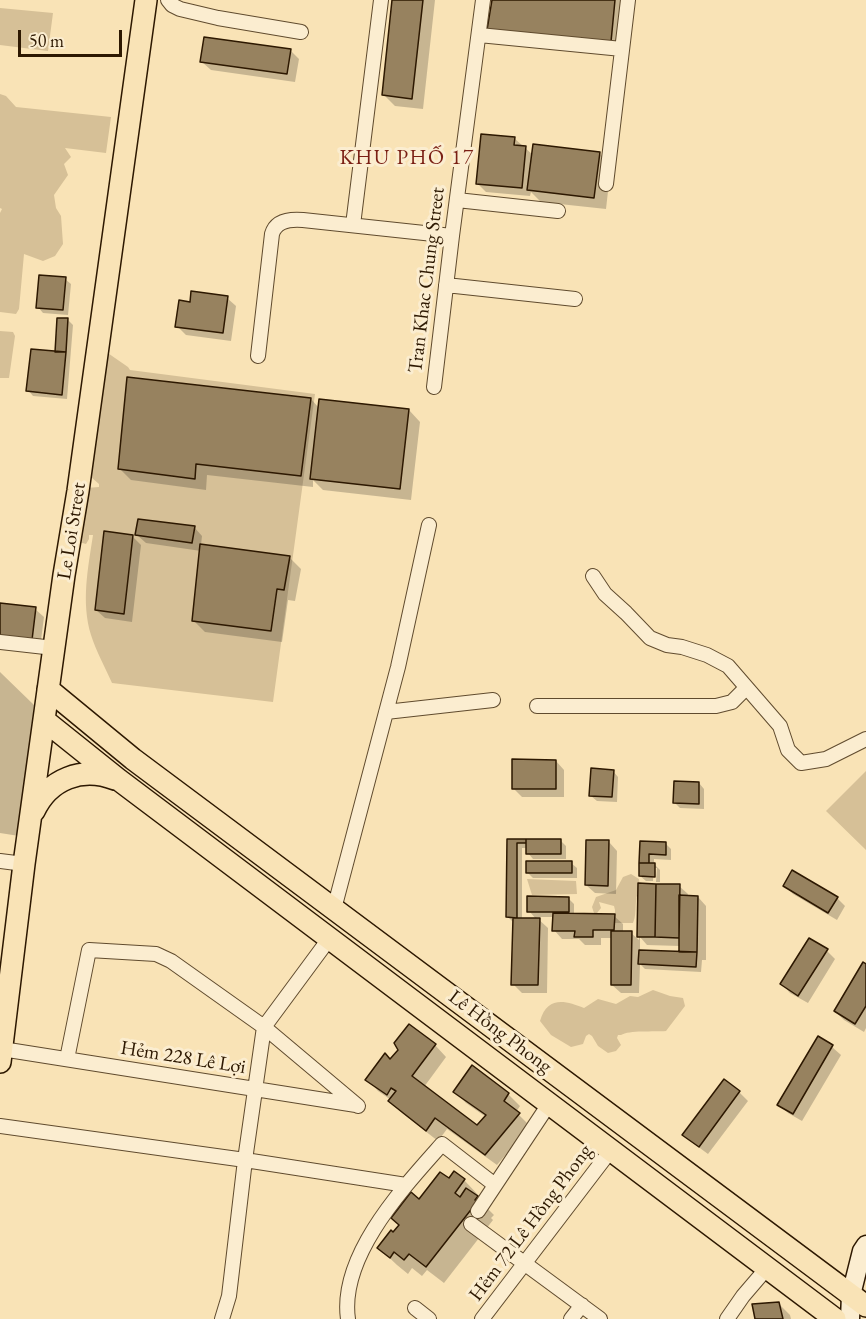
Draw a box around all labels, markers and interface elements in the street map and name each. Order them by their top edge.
scale bar [21,18,124,56]
text: 50 m [29,29,64,52]
district label: KHU PHỐ 17 [340,145,474,171]
street label: Tran Khac Chung Street [404,186,450,374]
street label: Le Loi Street [52,481,92,581]
street label: Lê Hồng Phong [444,985,556,1079]
street label: Hẻm 228 Lê Lợi [119,1036,247,1080]
street label: Hẻm 72 Lê Hồng Phong [464,1140,598,1306]

